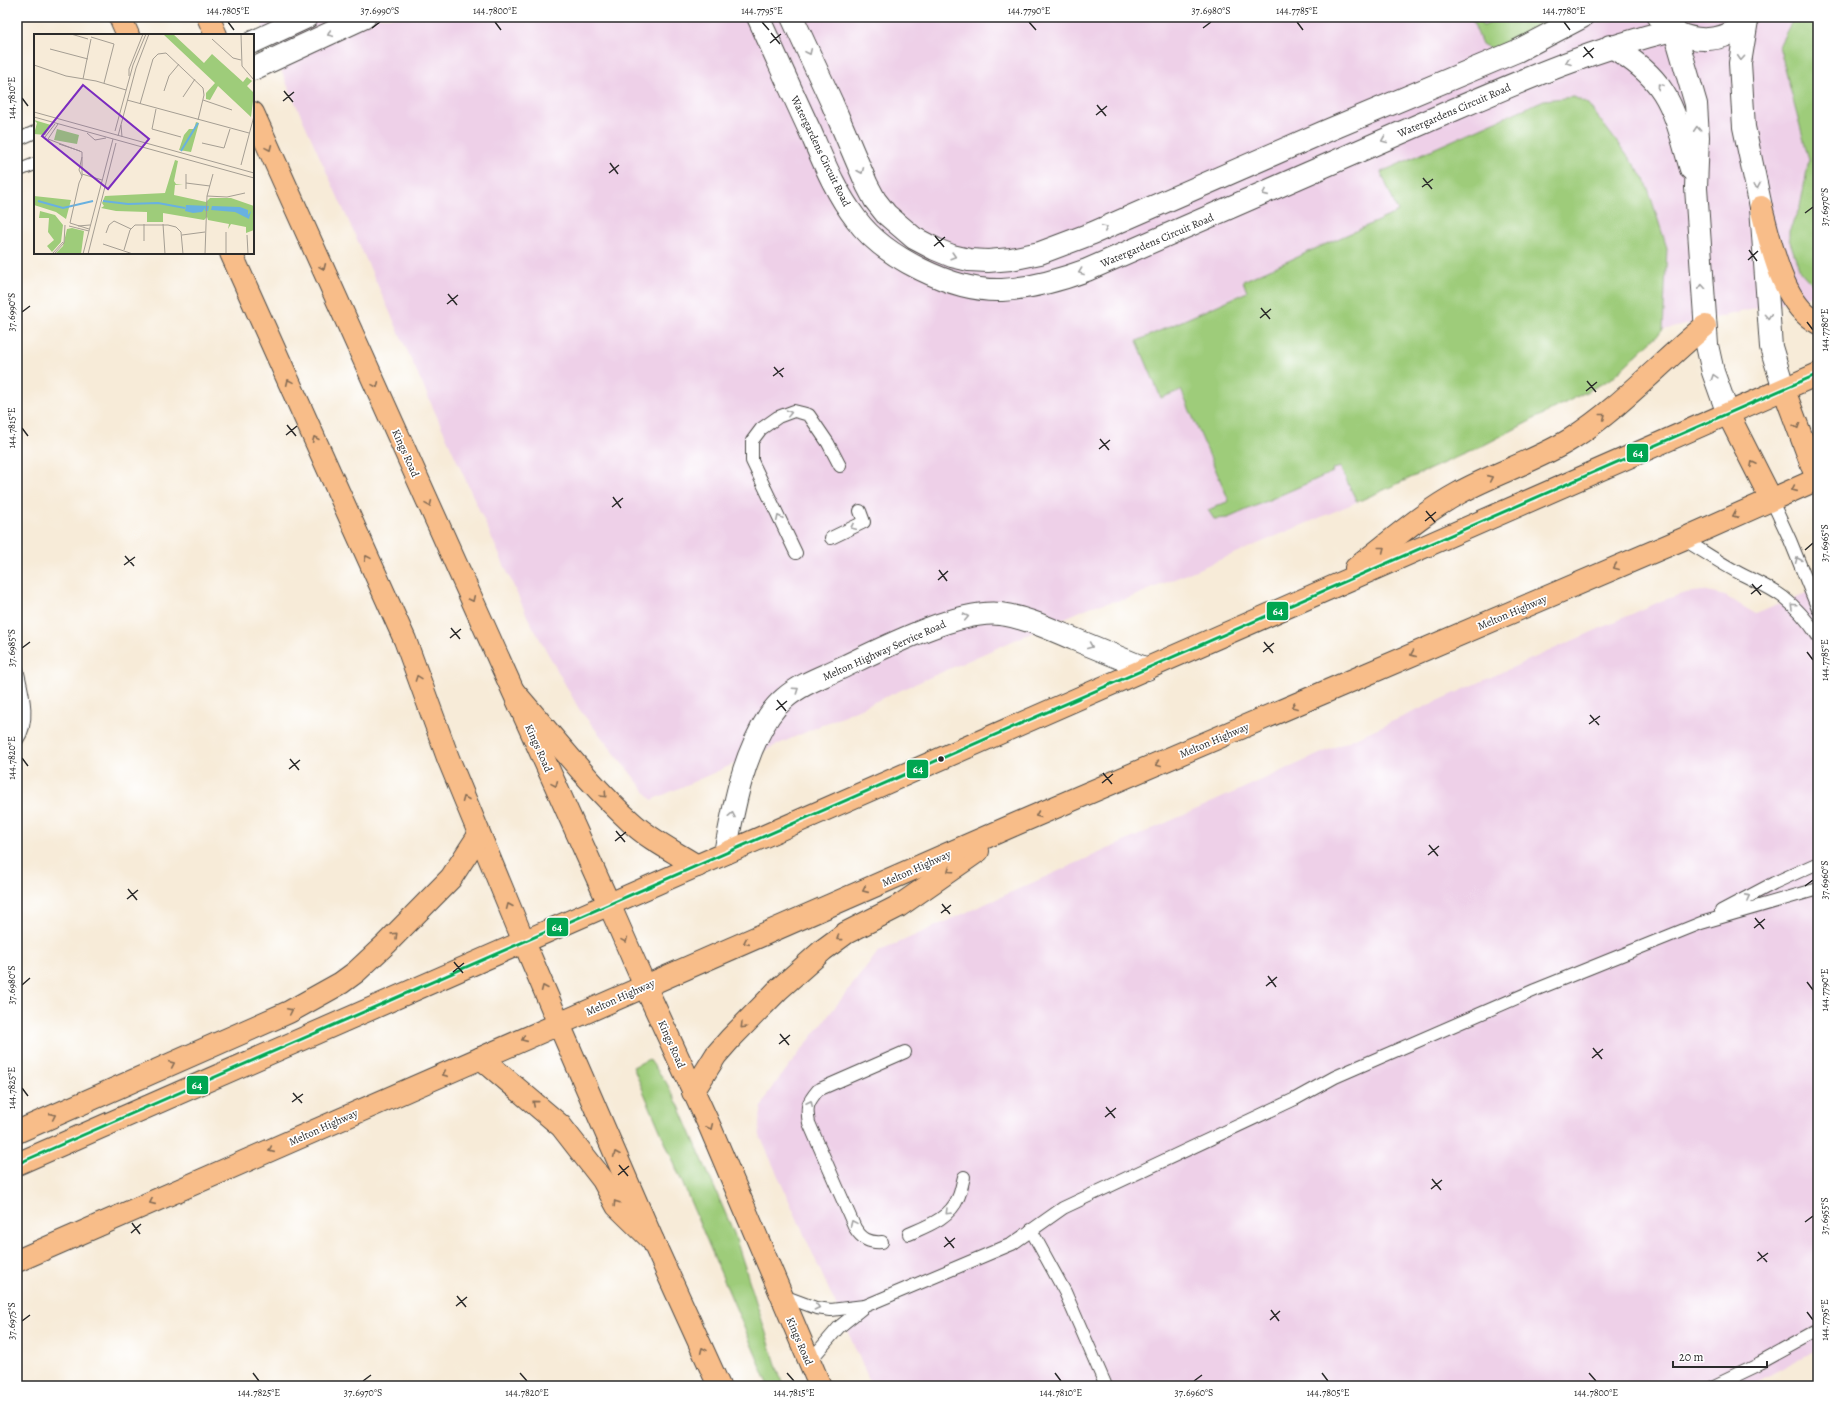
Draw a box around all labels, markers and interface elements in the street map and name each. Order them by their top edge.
text: 144.7805°E [206,4,250,17]
text: 37.6990°S [361,4,399,17]
text: 144.7800°E [473,4,517,17]
text: 144.7795°E [741,4,783,17]
text: 144.7790°E [1008,4,1050,17]
text: 37.6980°S [1191,4,1231,17]
text: 144.7785°E [1276,4,1318,17]
text: 144.7780°E [1542,4,1586,17]
one-way arrow [326,29,333,37]
inset map [34,34,254,254]
one-way arrow [804,48,812,56]
one-way arrow [1736,55,1745,61]
one-way arrow [1564,57,1571,65]
text: 144.7810°E [5,77,18,119]
street label: Watergardens Circuit Road [1394,80,1513,142]
one-way arrow [1657,83,1664,90]
street label: Watergardens Circuit Road [787,92,854,209]
one-way arrow [1693,126,1702,132]
one-way arrow [1380,135,1388,143]
one-way arrow [264,144,272,152]
one-way arrow [856,167,864,175]
one-way arrow [1752,183,1760,190]
one-way arrow [1262,188,1269,196]
text: 37.6970°S [1818,188,1831,226]
street label: Watergardens Circuit Road [1097,210,1216,272]
one-way arrow [1100,225,1108,233]
one-way arrow [949,251,956,260]
one-way arrow [318,262,326,270]
one-way arrow [1078,267,1085,276]
one-way arrow [1698,284,1707,290]
text: 37.6990°S [5,293,18,331]
text: 144.7780°E [1818,308,1831,352]
one-way arrow [1764,313,1773,319]
one-way arrow [1711,374,1719,381]
one-way arrow [286,379,294,386]
one-way arrow [371,381,379,389]
text: 144.7815°E [5,407,18,449]
one-way arrow [785,410,792,418]
one-way arrow [1599,413,1606,420]
one-way arrow [1792,423,1800,430]
street label: Kings Road [388,427,423,480]
one-way arrow [312,436,320,444]
line badge: 64 [1626,443,1649,463]
text: 64 [1633,446,1643,461]
one-way arrow [1751,461,1758,469]
one-way arrow [1486,474,1493,482]
one-way arrow [1790,484,1798,492]
one-way arrow [424,500,432,508]
one-way arrow [1732,510,1740,518]
one-way arrow [776,514,784,522]
one-way arrow [849,523,856,531]
text: 37.6965°S [1818,524,1831,562]
one-way arrow [1377,547,1384,554]
one-way arrow [364,555,372,563]
one-way arrow [1794,556,1802,563]
one-way arrow [1613,563,1620,571]
street label: Melton Highway [1475,591,1549,634]
one-way arrow [467,595,475,603]
line badge: 64 [1266,601,1289,621]
one-way arrow [1790,603,1798,611]
text: 64 [1273,604,1283,619]
one-way arrow [963,613,969,621]
street label: Melton Highway Service Road [820,616,948,684]
text: 37.6985°S [5,629,18,667]
text: 144.7785°E [1818,639,1831,681]
one-way arrow [1087,641,1094,649]
one-way arrow [1410,649,1418,657]
one-way arrow [415,674,423,681]
one-way arrow [792,688,799,695]
one-way arrow [1291,701,1298,709]
street label: Melton Highway [1177,719,1251,762]
street label: Kings Road [521,722,556,775]
text: 144.7820°E [5,736,18,780]
unlabelled marker [936,754,946,764]
line badge: 64 [906,759,929,779]
one-way arrow [1154,759,1162,767]
text: 64 [913,762,923,777]
one-way arrow [550,780,558,788]
one-way arrow [599,790,607,798]
one-way arrow [461,796,469,803]
one-way arrow [1035,810,1042,818]
one-way arrow [728,812,736,818]
street label: Melton Highway [879,847,953,890]
text: 37.6960°S [1818,861,1831,899]
one-way arrow [947,865,954,873]
one-way arrow [862,885,869,893]
one-way arrow [1743,895,1751,902]
one-way arrow [506,902,514,910]
line badge: 64 [546,917,569,937]
text: 64 [552,920,562,935]
one-way arrow [390,932,398,940]
one-way arrow [836,933,843,941]
one-way arrow [620,936,628,943]
one-way arrow [742,937,750,945]
text: 37.6980°S [5,965,18,1005]
text: 144.7790°E [1818,969,1831,1011]
street label: Melton Highway [583,976,657,1019]
one-way arrow [541,984,549,992]
one-way arrow [286,1008,294,1016]
street label: Kings Road [654,1018,689,1071]
one-way arrow [740,1021,748,1028]
one-way arrow [520,1035,527,1043]
one-way arrow [168,1060,175,1068]
text: 144.7825°E [5,1067,18,1109]
one-way arrow [442,1069,450,1077]
line badge: 64 [186,1075,209,1095]
text: 64 [192,1078,202,1093]
one-way arrow [533,1100,540,1107]
one-way arrow [805,1100,813,1107]
street label: Melton Highway [286,1106,360,1149]
one-way arrow [48,1113,56,1121]
one-way arrow [705,1123,713,1131]
one-way arrow [268,1145,275,1153]
one-way arrow [612,1150,620,1157]
one-way arrow [149,1197,156,1205]
text: 37.6955°S [1818,1197,1831,1235]
one-way arrow [614,1200,621,1207]
one-way arrow [945,1207,953,1215]
one-way arrow [849,1219,857,1226]
text: 144.7795°E [1818,1299,1831,1341]
text: 37.6975°S [5,1302,18,1340]
one-way arrow [814,1303,820,1311]
street label: Kings Road [783,1315,816,1368]
scale bar [1673,1343,1767,1369]
one-way arrow [700,1347,708,1355]
text: 20 m [1679,1349,1703,1365]
text: 144.7825°E [238,1386,280,1399]
text: 37.6970°S [344,1386,382,1399]
text: 144.7820°E [505,1386,549,1399]
text: 144.7815°E [773,1386,815,1399]
text: 144.7810°E [1040,1386,1082,1399]
text: 37.6960°S [1175,1386,1213,1399]
text: 144.7805°E [1306,1386,1350,1399]
text: 144.7800°E [1574,1386,1618,1399]

